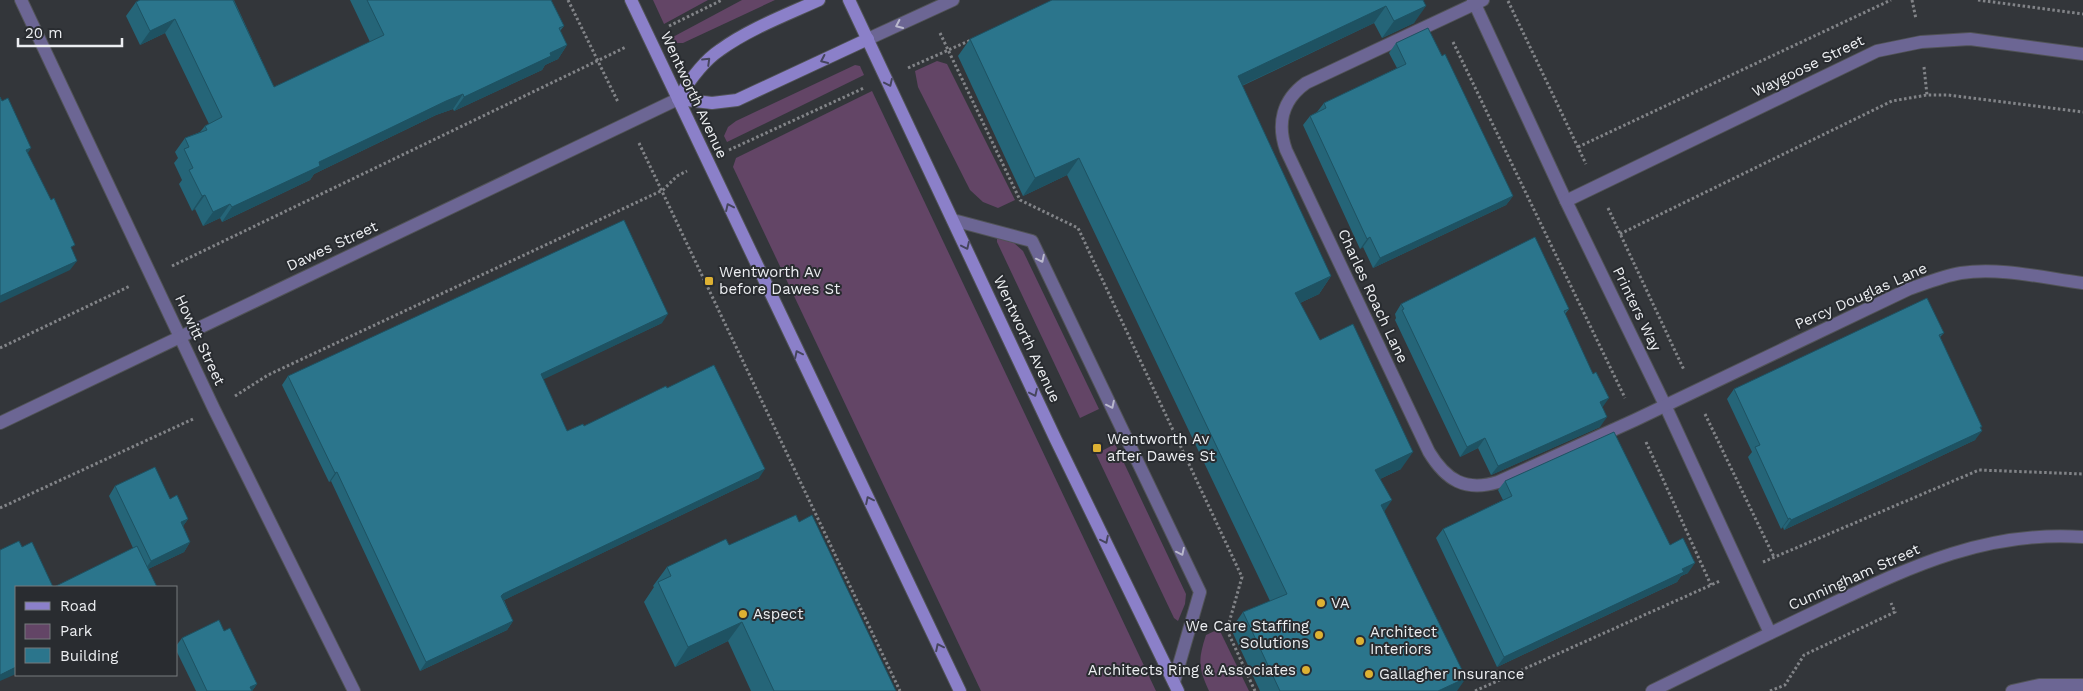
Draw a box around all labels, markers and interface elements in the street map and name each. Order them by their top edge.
scale bar [18,15,121,47]
one-way arrow [895,19,904,29]
text: 20 m [25,24,63,42]
street label: Wentworth Avenue [657,29,731,161]
street label: Waygoose Street [1749,31,1868,101]
one-way arrow [820,54,829,64]
one-way arrow [702,58,711,67]
one-way arrow [883,78,894,87]
one-way arrow [724,203,735,212]
street label: Dawes Street [284,217,381,275]
street label: Charles Roach Lane [1334,226,1412,366]
one-way arrow [959,241,970,250]
one-way arrow [1034,254,1045,263]
street label: Percy Douglas Lane [1792,259,1930,333]
place label: Wentworth Av before Dawes St [719,263,841,298]
street label: Printers Way [1609,264,1665,354]
street label: Wentworth Avenue [990,273,1064,405]
marker: Wentworth Av before Dawes St [703,275,715,287]
street label: Howitt Street [171,292,229,389]
one-way arrow [794,350,805,359]
one-way arrow [1028,388,1038,397]
one-way arrow [1104,400,1115,409]
place label: Wentworth Av after Dawes St [1107,430,1216,465]
marker: Wentworth Av after Dawes St [1091,442,1103,454]
one-way arrow [864,496,875,505]
one-way arrow [1099,535,1109,544]
street label: Cunningham Street [1786,540,1923,614]
one-way arrow [1175,547,1185,556]
legend [15,586,178,676]
place label: VA [1331,594,1350,612]
text: Road [60,597,97,615]
marker: VA [1315,597,1327,609]
place label: Aspect [753,605,804,623]
marker: Aspect [737,608,749,620]
place label: We Care Staffing Solutions [1186,617,1309,652]
text: Park [60,622,93,640]
place label: Architect Interiors [1370,623,1438,658]
marker: We Care Staffing Solutions [1313,629,1325,641]
marker: Architect Interiors [1354,635,1366,647]
one-way arrow [934,643,945,652]
text: Building [60,647,118,665]
place label: Architects Ring & Associates [1088,661,1296,679]
marker: Architects Ring & Associates [1300,664,1312,676]
place label: Gallagher Insurance [1379,665,1524,683]
marker: Gallagher Insurance [1363,668,1375,680]

